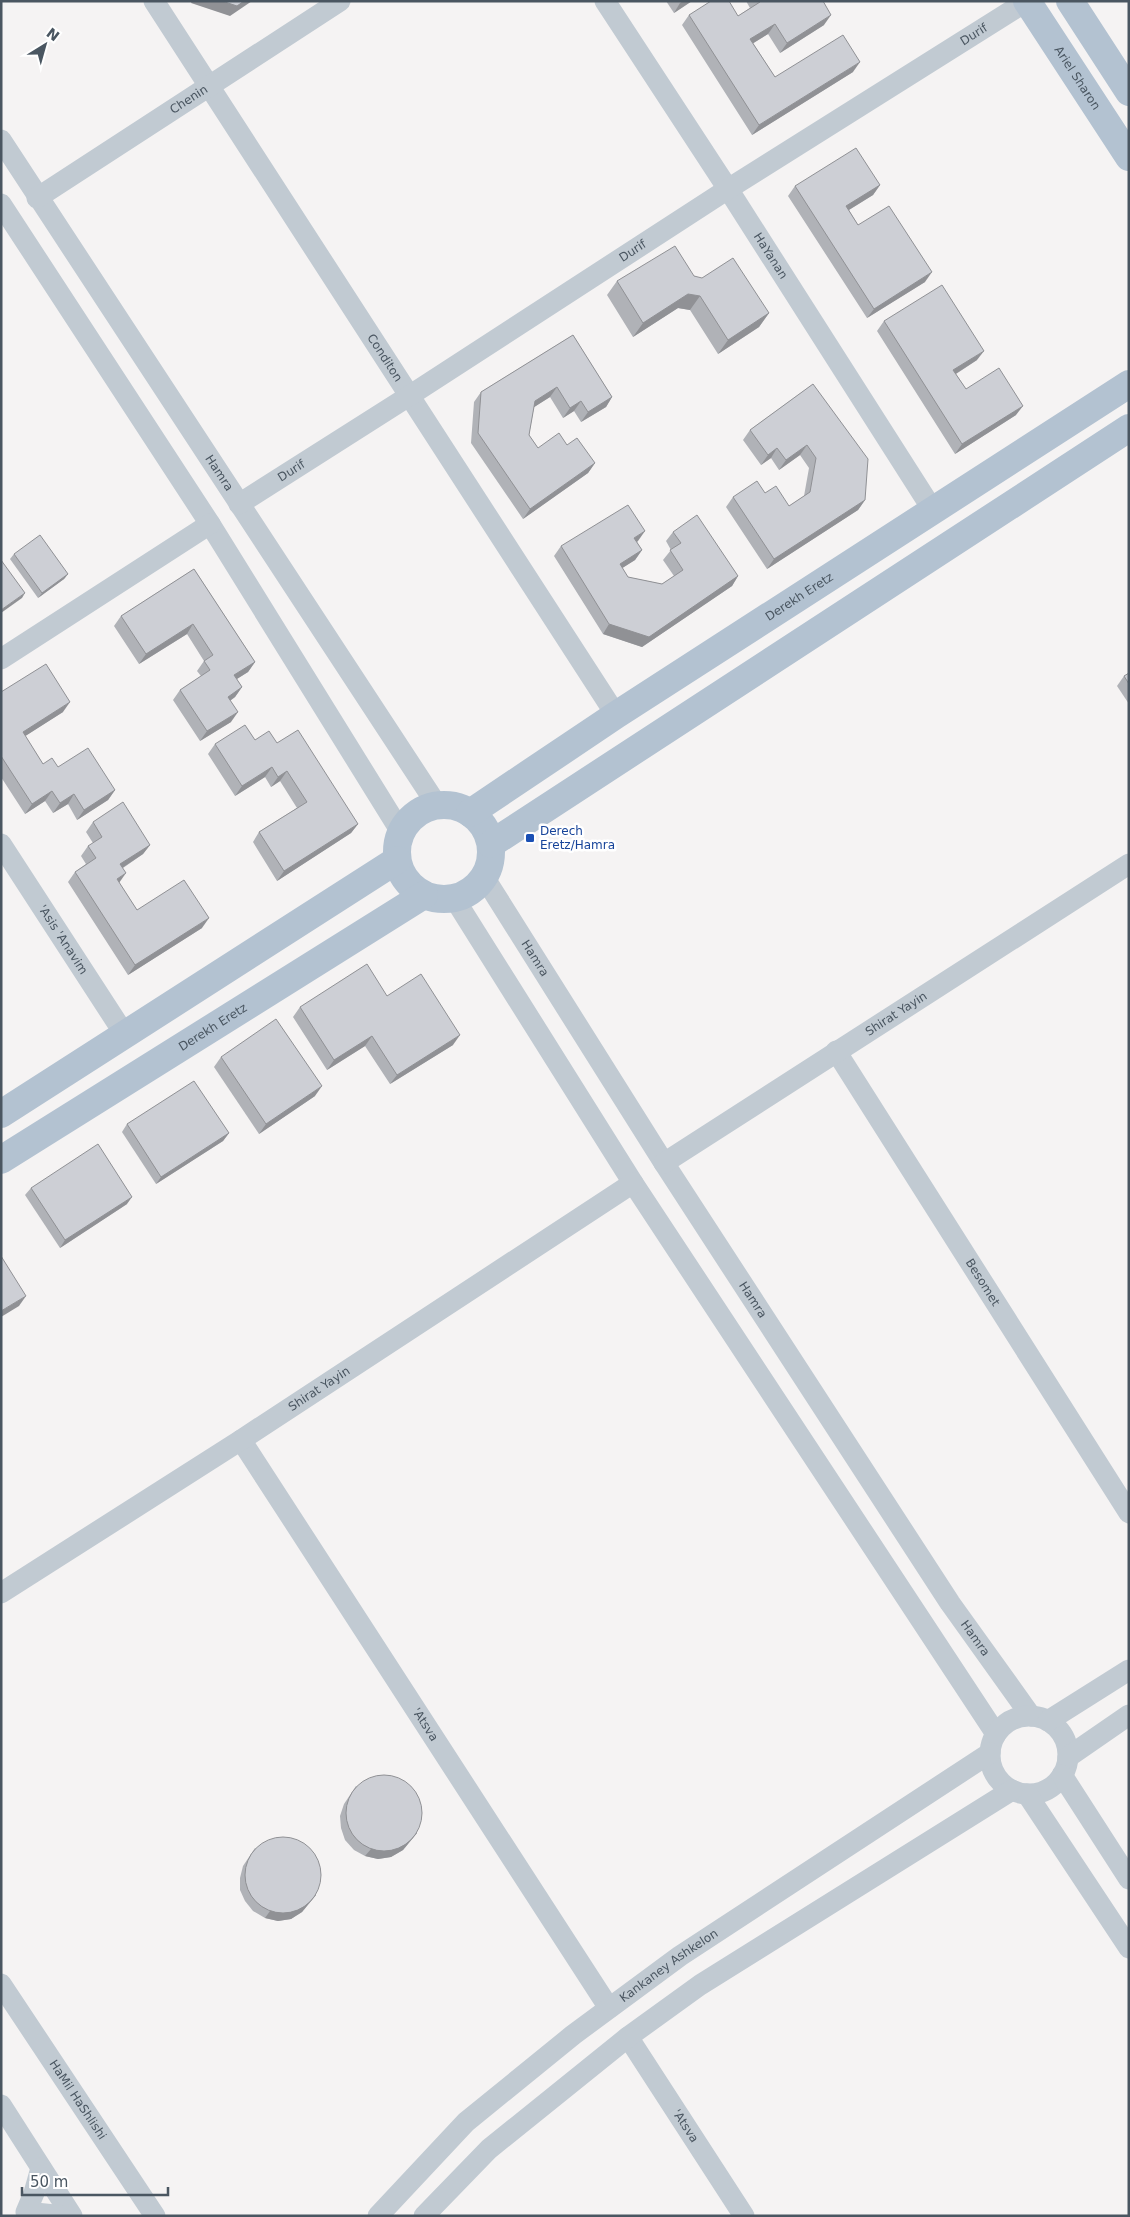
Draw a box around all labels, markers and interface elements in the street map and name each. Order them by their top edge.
north arrow [20,20,70,70]
street label: Durif [958,20,991,48]
text: N [43,25,62,45]
street label: Ariel Sharon [1051,44,1103,112]
street label: Chenin [167,82,210,117]
street label: HaYanan [751,230,791,282]
street label: Durif [617,237,649,265]
street label: Conditon [364,331,405,384]
street label: Hamra [202,452,236,494]
street label: Durif [275,457,308,485]
street label: Derekh Eretz [763,570,836,624]
place label: Derech Eretz/Hamra [540,824,615,852]
marker: Derech Eretz/Hamra [524,832,536,844]
street label: 'Asis 'Anavim [35,902,91,977]
street label: Hamra [518,937,552,979]
street label: Shirat Yayin [863,989,930,1039]
street label: Derekh Eretz [176,1001,250,1054]
street label: Besomet [963,1256,1003,1309]
street label: Hamra [736,1279,770,1320]
street label: Shirat Yayin [286,1364,352,1414]
street label: Hamra [958,1618,993,1659]
street label: 'Atsva [409,1705,441,1744]
street label: Kankaney Ashkelon [617,1926,721,2005]
street label: HaMil HaShlishi [46,2057,109,2142]
street label: 'Atsva [670,2107,702,2145]
scale bar [22,2164,169,2196]
text: 50 m [30,2173,68,2191]

